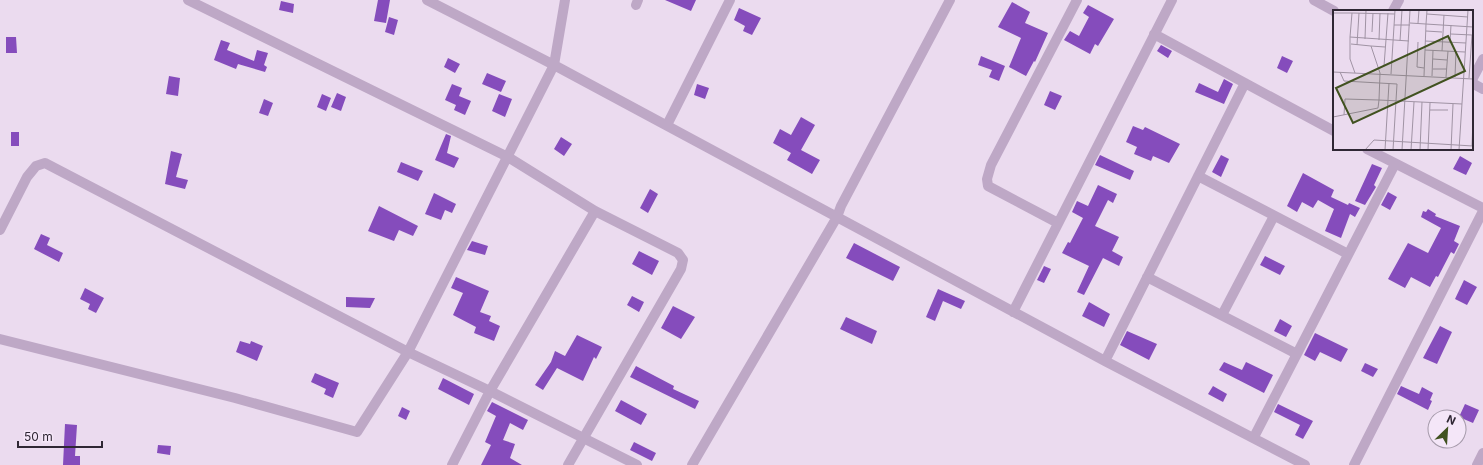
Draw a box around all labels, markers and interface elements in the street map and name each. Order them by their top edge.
inset map [1333,10,1473,150]
north arrow [1427,409,1467,449]
text: N [1444,412,1458,428]
scale bar [18,423,102,449]
text: 50 m [24,429,53,444]

